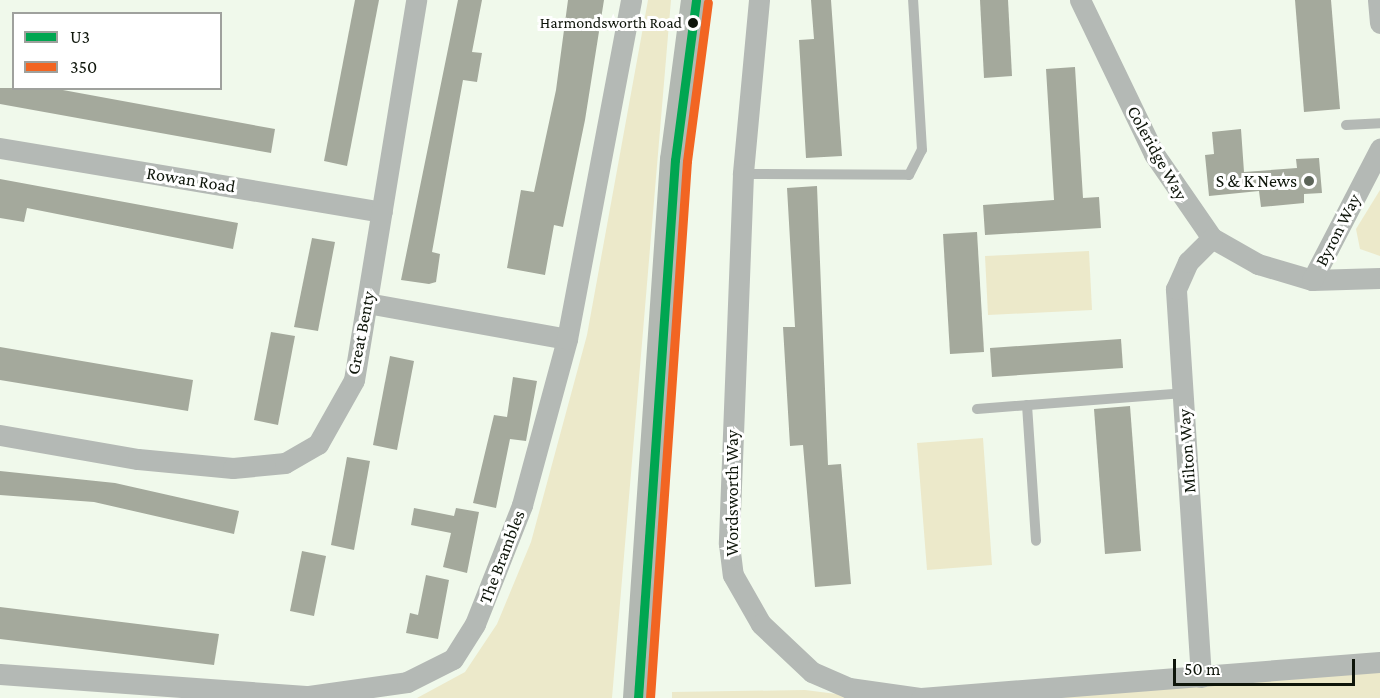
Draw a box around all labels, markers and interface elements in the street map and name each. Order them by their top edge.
legend [12,12,222,90]
place label: Harmondsworth Road [540,13,682,33]
marker: Harmondsworth Road [687,17,699,29]
text: U3 [70,27,90,47]
text: 350 [70,57,97,77]
street label: Coleridge Way [1122,102,1192,204]
street label: Rowan Road [145,162,237,198]
place label: S & K News [1216,170,1297,192]
marker: S & K News [1302,174,1316,188]
street label: Byron Way [1311,190,1365,270]
street label: Great Benty [342,289,380,377]
street label: Milton Way [1173,408,1201,494]
street label: Wordsworth Way [721,430,743,556]
street label: The Brambles [474,507,530,607]
scale bar [1176,647,1358,685]
text: 50 m [1184,659,1221,679]

